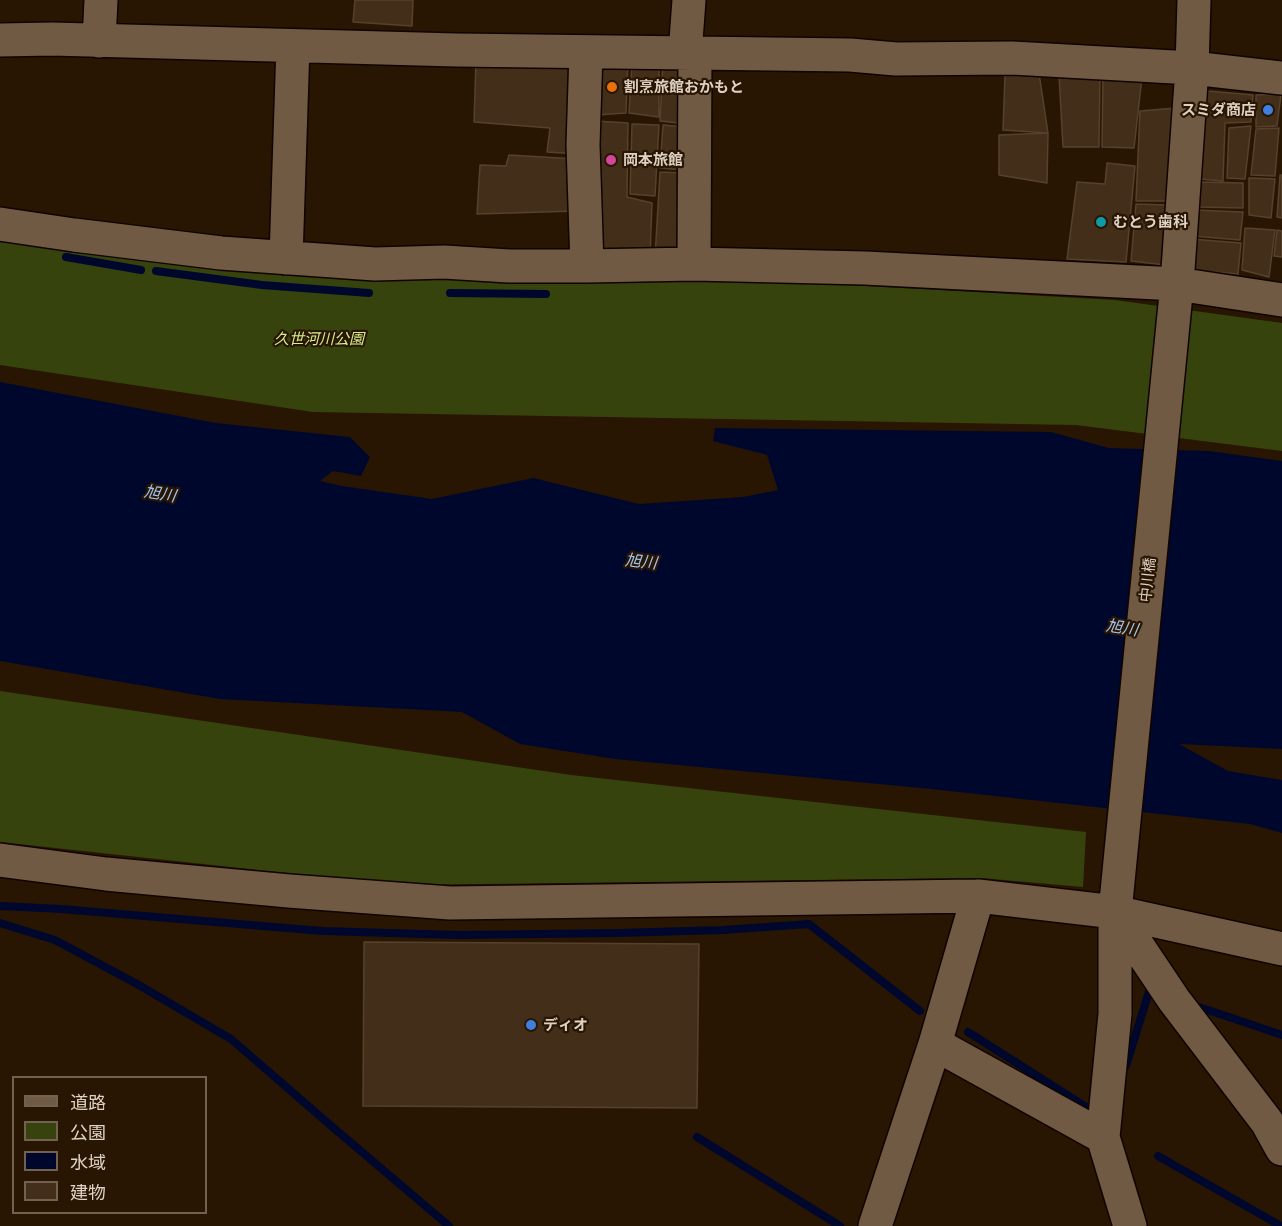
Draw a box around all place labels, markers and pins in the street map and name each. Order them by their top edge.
place label: 割烹旅館おかもと [624,78,744,96]
marker: 割烹旅館おかもと [605,80,619,94]
place label: スミダ商店 [1181,101,1256,119]
marker: スミダ商店 [1261,103,1275,117]
place label: 岡本旅館 [623,151,683,169]
marker: 岡本旅館 [604,153,618,167]
place label: むとう歯科 [1113,213,1188,231]
marker: むとう歯科 [1094,215,1108,229]
place label: ディオ [543,1016,588,1034]
marker: ディオ [524,1018,538,1032]

